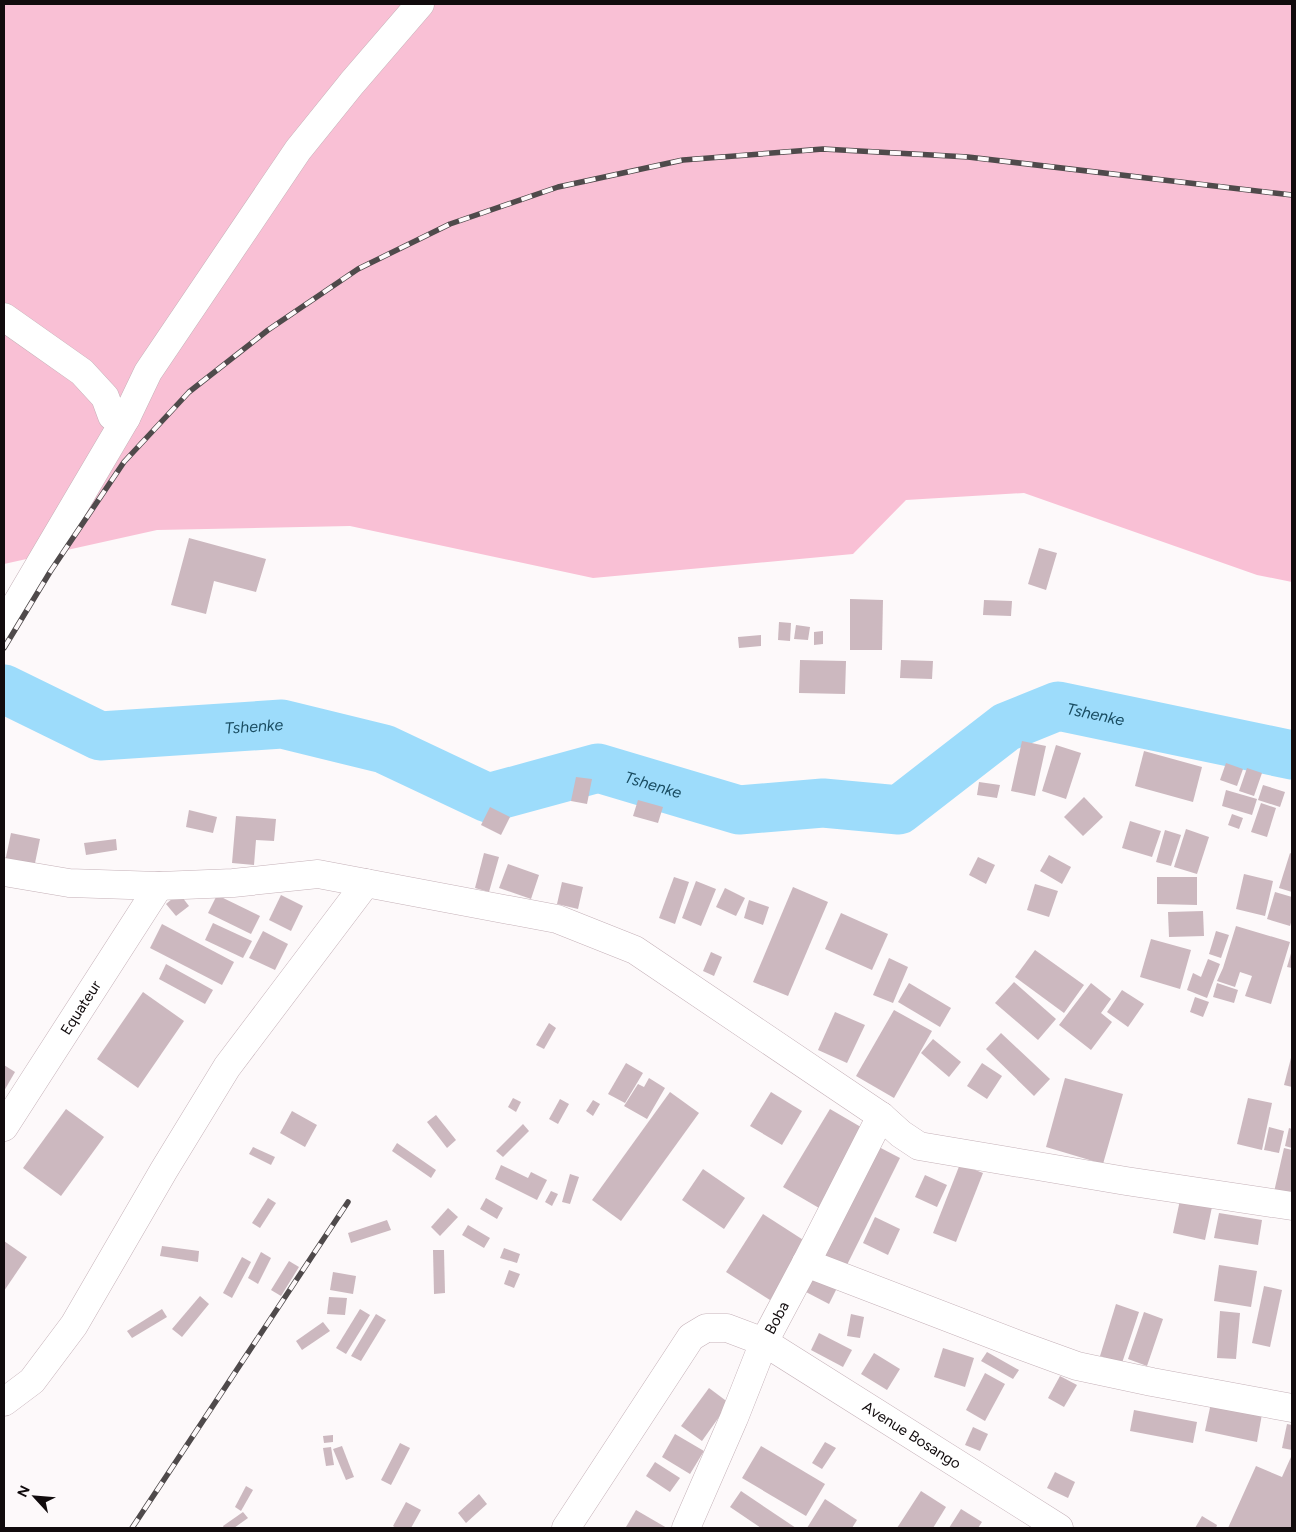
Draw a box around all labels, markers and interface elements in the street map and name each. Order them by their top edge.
water label: Tshenke [1065,699,1127,729]
water label: Tshenke [224,714,284,737]
water label: Tshenke [623,767,684,802]
street label: Equateur [57,977,105,1038]
street label: Boba [761,1299,793,1337]
street label: Avenue Bosango [859,1397,965,1473]
north arrow [10,1472,60,1522]
text: N [14,1483,34,1500]

